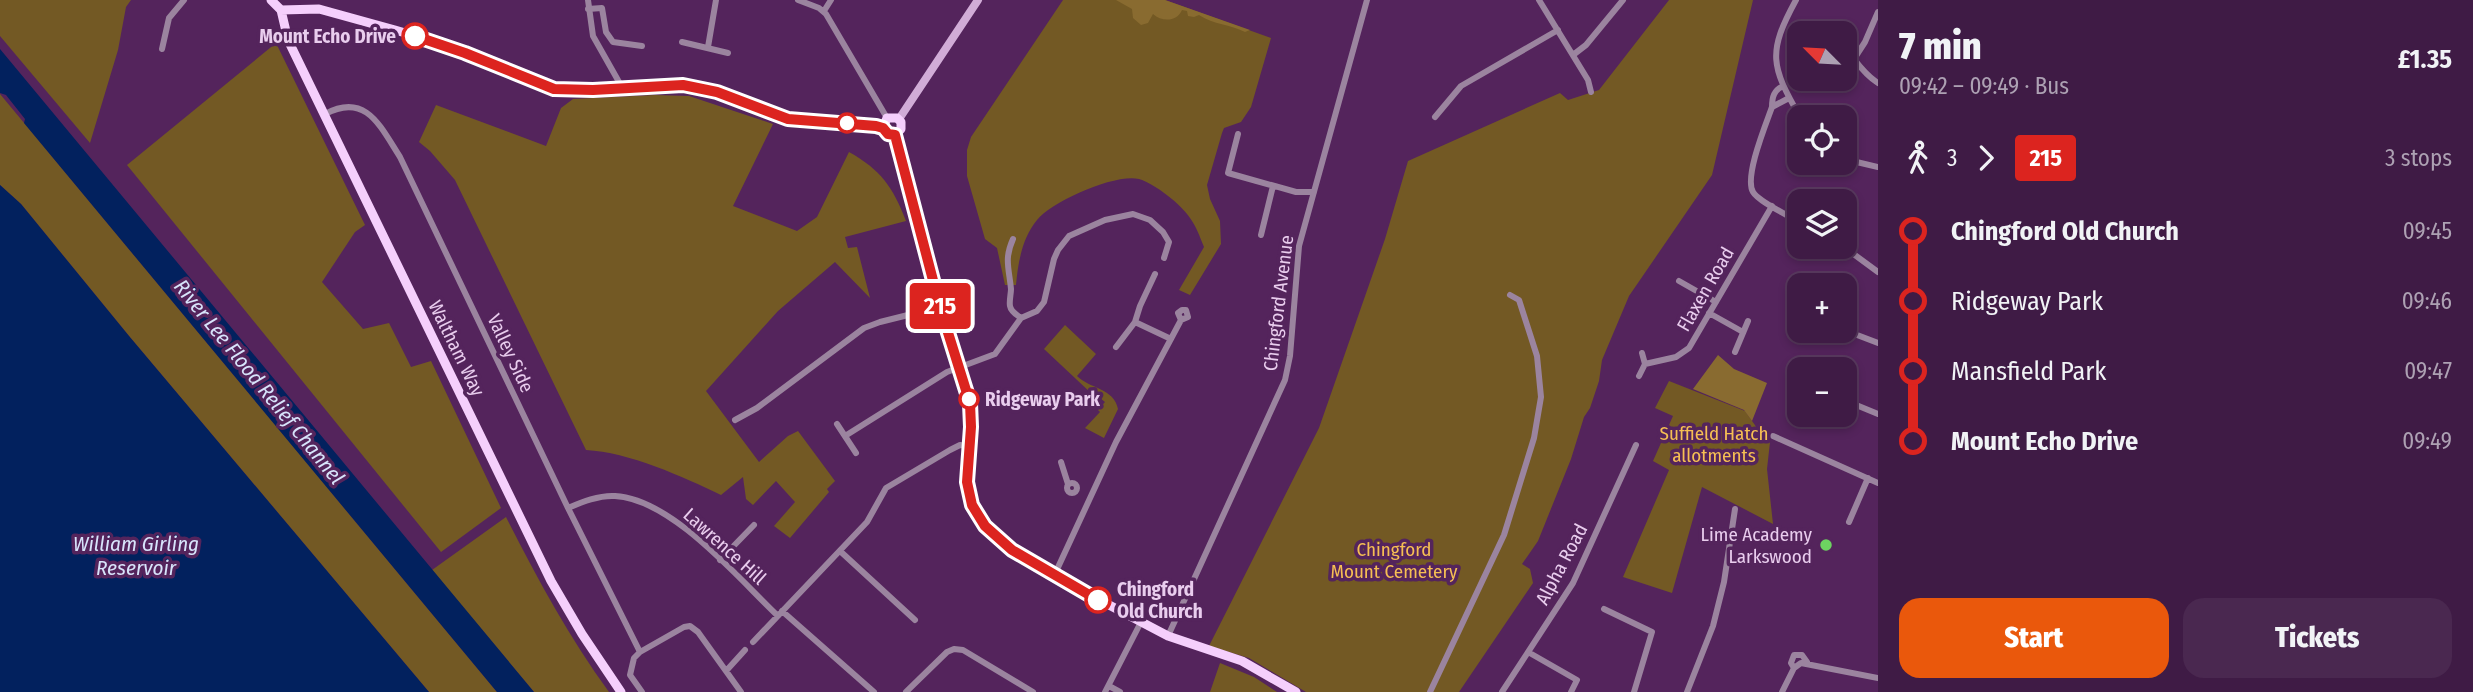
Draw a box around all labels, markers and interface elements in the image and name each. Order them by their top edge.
north arrow [1787,21,1857,91]
map controls [1787,21,1857,427]
marker: Mount Echo Drive [402,23,428,49]
text: 7 min [1899,23,1982,69]
place label: Mount Echo Drive [259,25,396,48]
text: £1.35 [2398,44,2452,75]
text: 09:42 – 09:49 · Bus [1899,72,2069,100]
button: locate [1787,105,1857,175]
unlabelled marker [837,113,857,133]
icon: walk [1899,139,1937,177]
icon: forward [1967,139,2005,177]
text: 3 [1947,144,1957,172]
text: 215 [2029,144,2062,172]
text: 3 stops [2385,144,2452,172]
button: layers [1787,189,1857,259]
text: Chingford Old Church [1951,216,2179,247]
text: 09:45 [2403,217,2452,245]
street label: Chingford Avenue [1259,234,1298,372]
street label: Flaxen Road [1672,243,1739,336]
button: + [1787,273,1857,343]
water label: River Lee Flood Relief Channel [168,274,350,490]
line badge: 215 [900,283,980,329]
text: Ridgeway Park [1951,286,2103,317]
text: 09:46 [2402,287,2452,315]
text: 215 [924,292,956,320]
street label: Waltham Way [424,297,490,400]
street label: Valley Side [482,310,539,396]
text: Mansfield Park [1951,356,2106,387]
button: − [1787,357,1857,427]
text: 09:47 [2404,357,2452,385]
place label: Ridgeway Park [985,388,1100,411]
marker: Ridgeway Park [959,389,979,409]
park label: Suffield Hatch allotments [1660,422,1768,467]
text: Mount Echo Drive [1951,426,2138,457]
text: 09:49 [2402,427,2452,455]
street label: Lawrence Hill [679,503,771,590]
street label: Alpha Road [1531,520,1592,609]
place label: Lime Academy Larkswood [1701,523,1813,568]
water label: William Girling Reservoir [73,531,199,581]
marker: Lime Academy Larkswood [1818,537,1834,553]
park label: Chingford Mount Cemetery [1330,538,1458,583]
place label: Chingford Old Church [1117,578,1203,623]
marker: Chingford Old Church [1085,587,1111,613]
button: Start [1899,598,2169,678]
button: Tickets [2183,598,2452,678]

